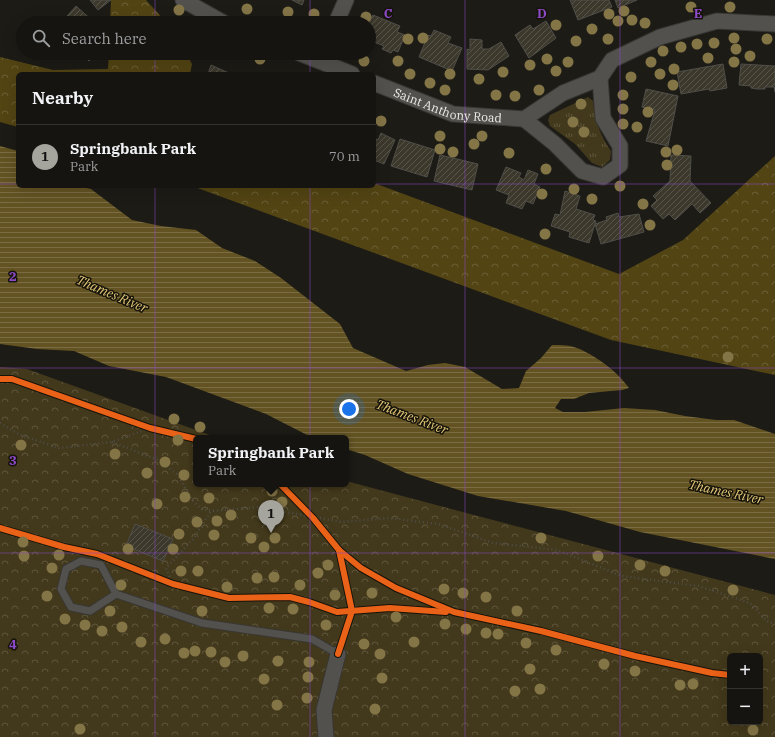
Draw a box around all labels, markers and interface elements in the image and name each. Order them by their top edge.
text: C [384,5,393,22]
text: D [537,5,547,22]
text: E [694,5,702,22]
search box [16,16,376,60]
icon: search [30,27,52,49]
text: Search here [62,29,147,48]
street label: Saint Anthony Road [392,84,503,125]
text: Nearby [32,87,93,109]
text: Springbank Park [70,139,196,158]
text: 1 [41,148,49,165]
text: 70 m [329,148,360,165]
text: Park [70,158,98,175]
text: 2 [9,268,17,285]
water label: Thames River [74,271,150,317]
water label: Thames River [374,395,451,439]
your location [339,399,359,419]
popup [193,435,349,487]
text: Springbank Park [208,443,334,462]
text: 3 [9,452,17,469]
text: Park [208,462,236,479]
water label: Thames River [687,476,765,508]
pin: 1 [258,500,284,533]
text: 4 [9,636,17,653]
map controls [727,653,763,725]
button: + [727,653,763,689]
button: − [727,689,763,725]

